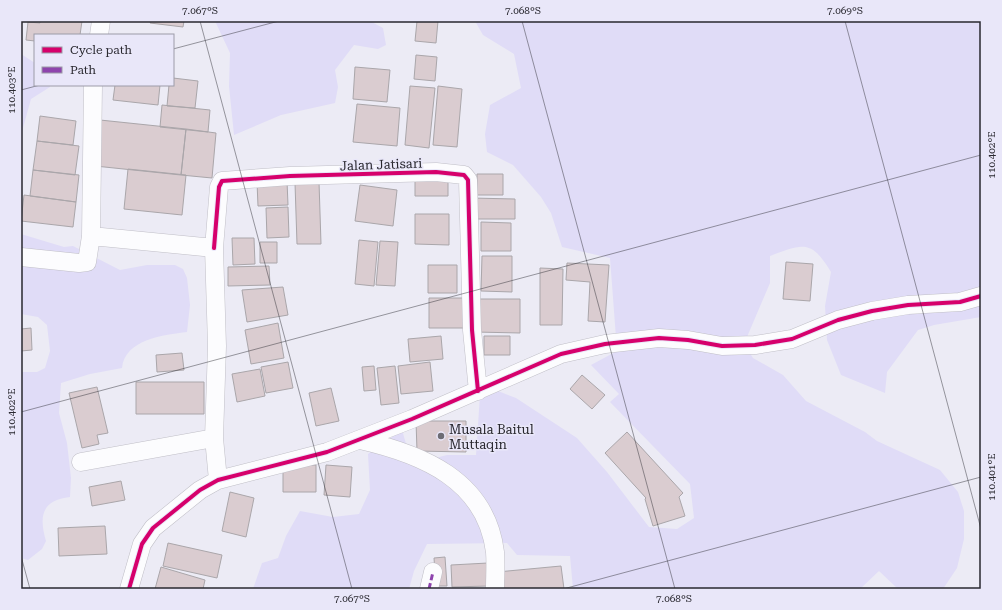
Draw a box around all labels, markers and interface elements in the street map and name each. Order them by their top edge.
text: 7.067°S [182,5,218,16]
text: 7.068°S [505,5,541,16]
text: 7.069°S [827,5,863,16]
legend [34,34,174,86]
text: Cycle path [70,43,132,57]
text: Path [70,63,96,77]
text: 110.403°E [6,66,17,114]
text: 110.402°E [986,131,997,179]
street label: Jalan Jatisari [340,156,422,173]
text: 110.402°E [6,388,17,436]
place label: Musala Baitul Muttaqin [449,422,534,452]
marker: Musala Baitul Muttaqin [436,431,446,441]
text: 110.401°E [986,453,997,501]
text: 7.067°S [334,593,370,604]
text: 7.068°S [656,593,692,604]

